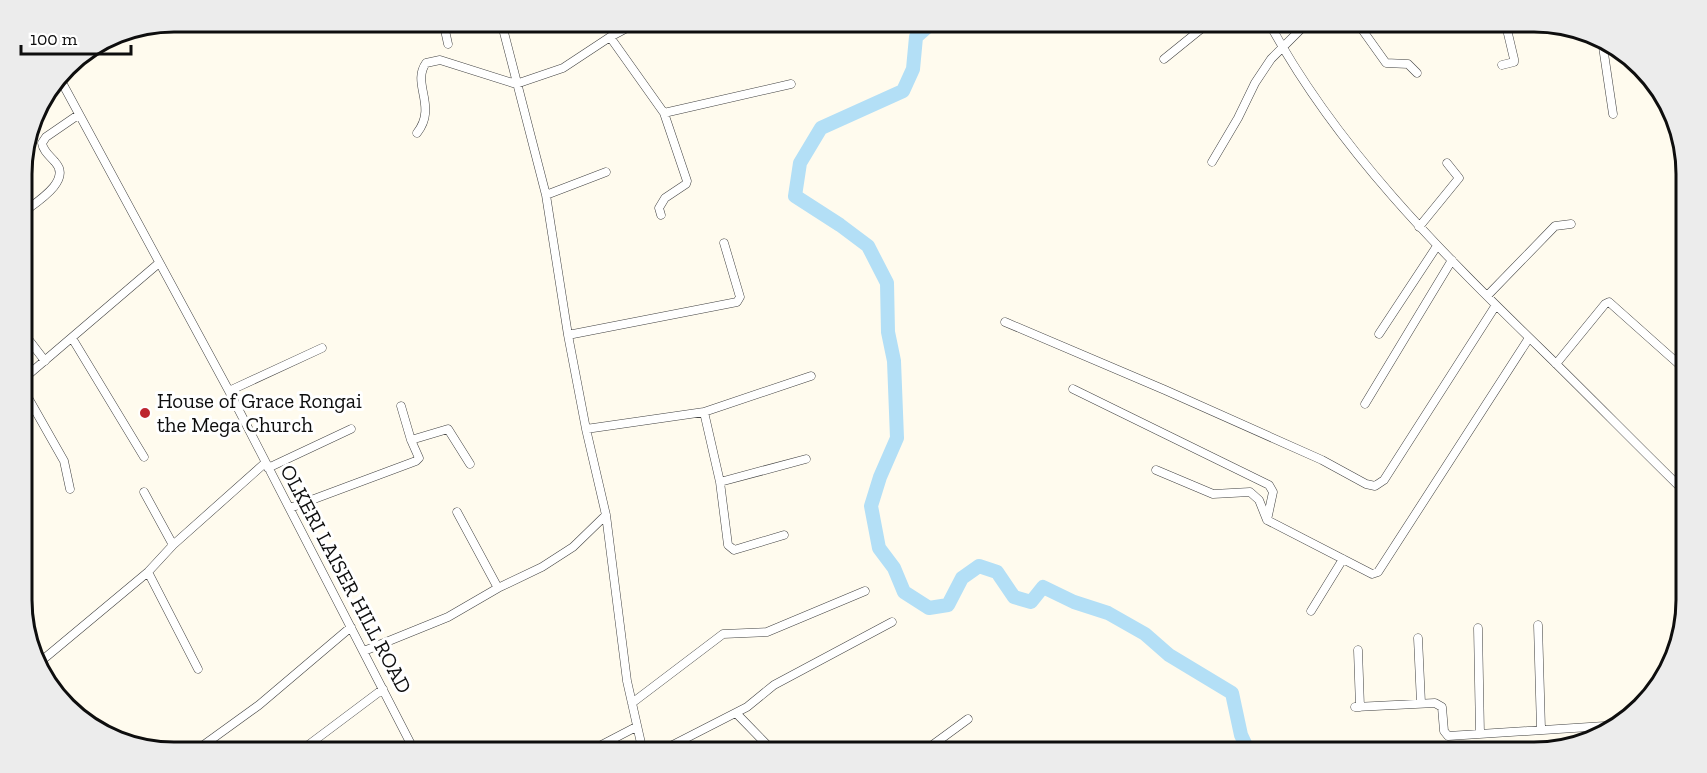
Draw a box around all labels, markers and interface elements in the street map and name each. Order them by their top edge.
scale bar [21,18,130,56]
text: 100 m [30,28,78,50]
place label: House of Grace Rongai the Mega Church [157,388,362,437]
marker: House of Grace Rongai the Mega Church [138,406,152,420]
street label: OLKERI LAISER HILL ROAD [275,460,417,697]

